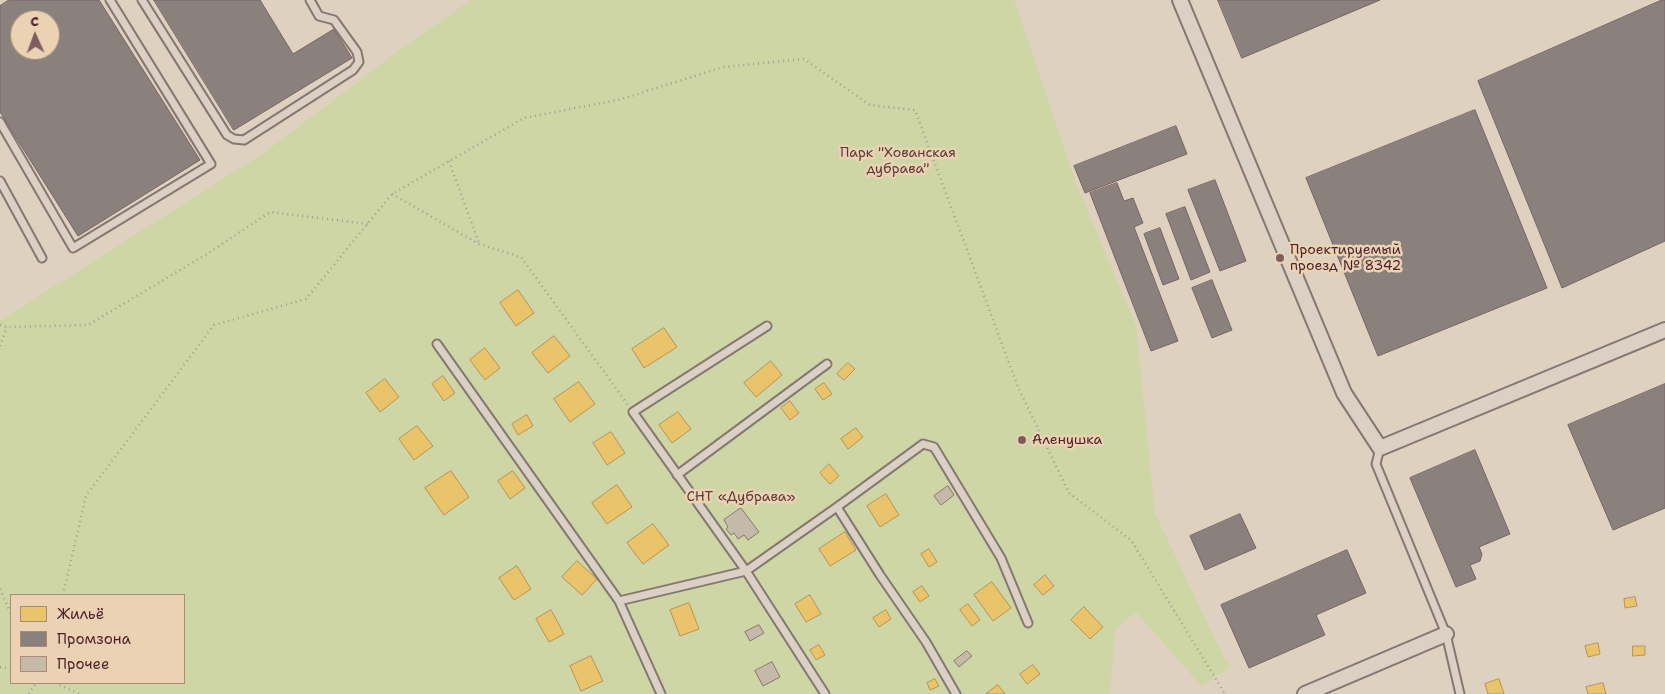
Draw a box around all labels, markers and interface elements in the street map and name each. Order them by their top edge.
north arrow [10,10,60,60]
text: С [30,12,39,30]
park label: Парк "Хованская дубрава" [840,145,956,178]
place label: Проектируемый проезд № 8342 [1290,242,1401,274]
marker: Проектируемый проезд № 8342 [1274,252,1286,264]
place label: Аленушка [1032,432,1102,448]
marker: Аленушка [1016,434,1028,446]
park label: СНТ «Дубрава» [687,489,795,505]
legend [10,594,185,684]
text: Жильё [57,604,104,624]
text: Промзона [57,629,131,649]
text: Прочее [57,654,109,674]

